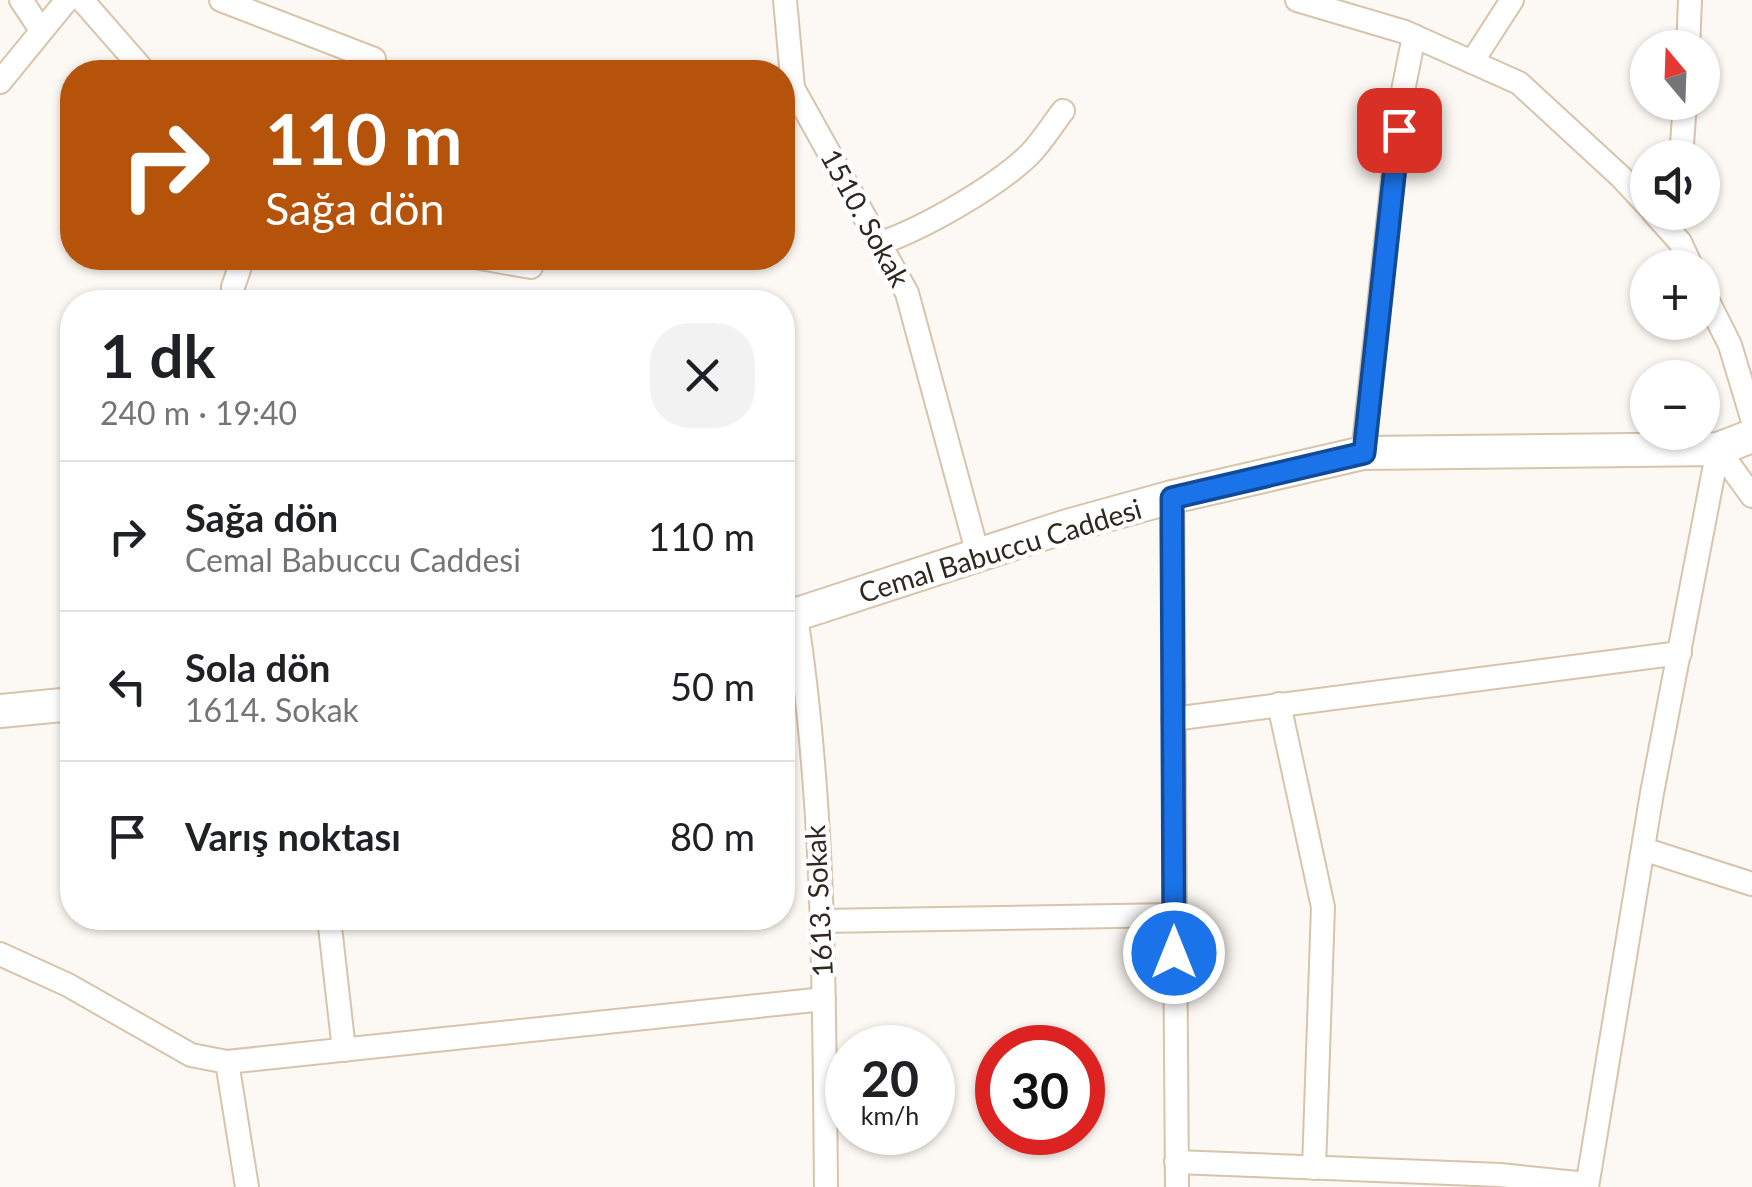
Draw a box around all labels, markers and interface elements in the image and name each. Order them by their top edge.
north arrow [1630,30,1720,120]
map controls [1630,30,1720,450]
pin [1357,88,1442,173]
text: 110 m [265,96,462,180]
icon: right [100,100,230,230]
icon: arrive [1372,103,1427,158]
button: sound [1630,140,1720,230]
street label: 1510. Sokak [814,143,918,293]
text: Sağa dön [265,181,445,235]
button: + [1630,250,1720,340]
text: 1 dk [100,319,216,391]
button: close [650,323,755,428]
button: − [1630,360,1720,450]
text: 240 m · 19:40 [100,393,297,432]
street label: Cemal Babuccu Caddesi [854,491,1145,609]
text: Sağa dön [185,494,338,540]
icon: right [100,509,155,564]
text: 110 m [648,513,755,559]
text: Cemal Babuccu Caddesi [185,540,521,579]
text: Sola dön [185,644,330,690]
icon: left [100,659,155,714]
text: 50 m [670,663,755,709]
text: 1614. Sokak [185,690,359,729]
icon: arrive [100,809,155,864]
text: Varış noktası [185,813,401,859]
text: 80 m [670,813,755,859]
street label: 1613. Sokak [797,823,839,978]
position arrow [1122,901,1226,1005]
speed limit sign: 30 [975,1025,1105,1155]
text: 20 [861,1048,919,1108]
text: km/h [861,1100,919,1130]

